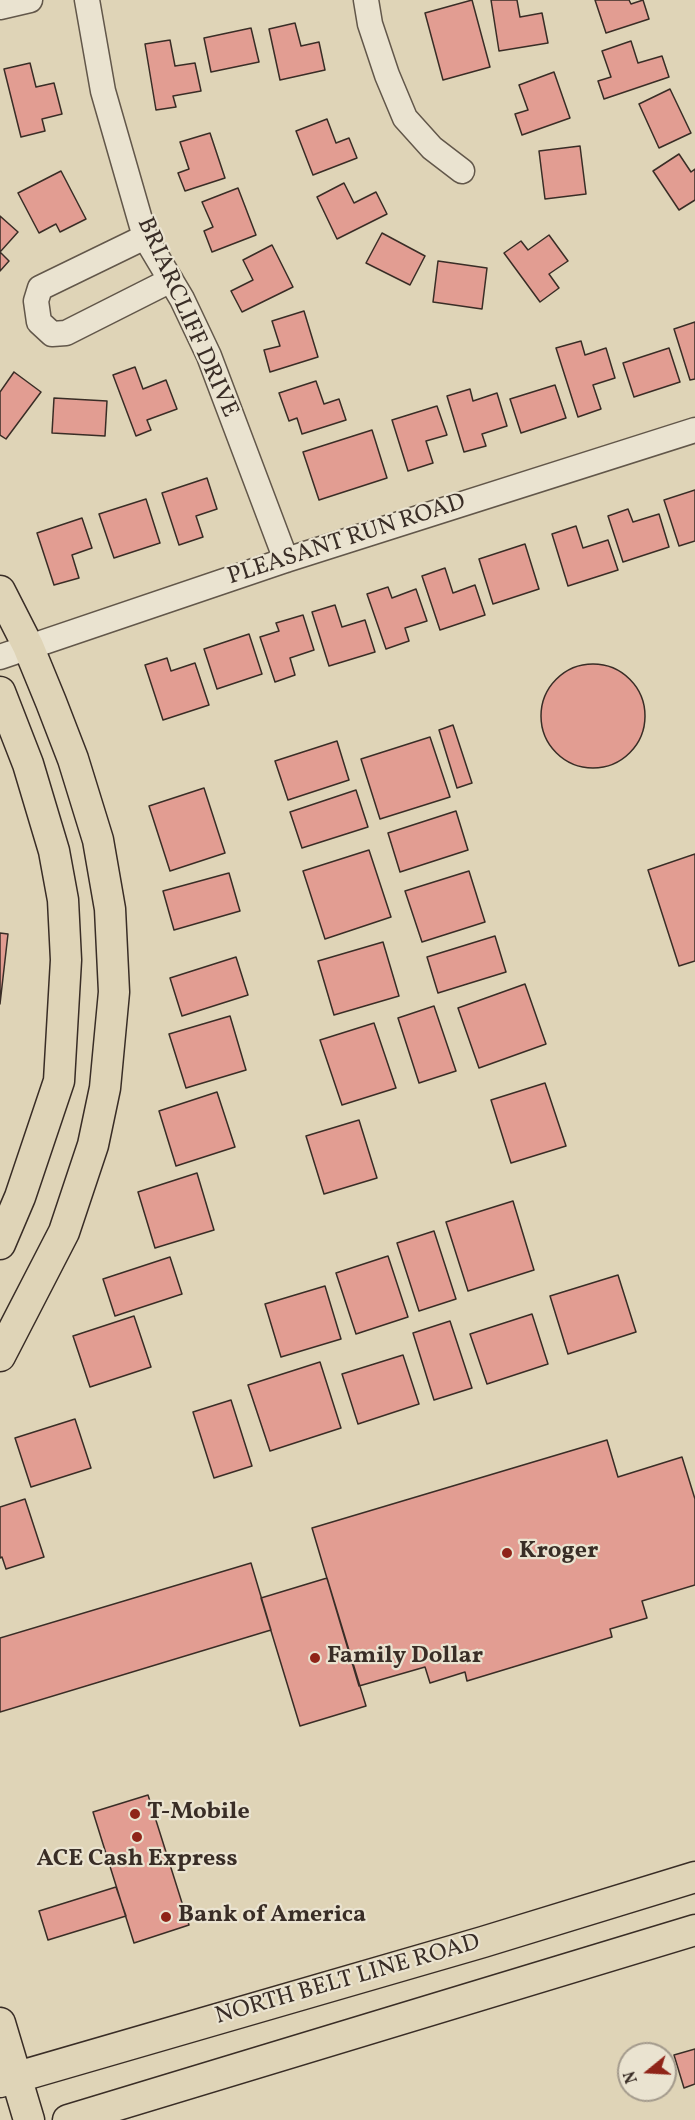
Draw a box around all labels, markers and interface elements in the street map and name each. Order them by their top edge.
street label: BRIARCLIFF DRIVE [129,214,243,422]
street label: PLEASANT RUN ROAD [224,489,470,593]
place label: Kroger [519,1539,598,1567]
marker: Kroger [500,1546,514,1560]
place label: Family Dollar [327,1644,483,1672]
marker: Family Dollar [308,1651,322,1665]
place label: T-Mobile [147,1800,250,1828]
marker: T-Mobile [128,1807,142,1821]
marker: ACE Cash Express [130,1830,144,1844]
place label: ACE Cash Express [36,1847,238,1875]
place label: Bank of America [178,1903,366,1931]
marker: Bank of America [159,1910,173,1924]
street label: NORTH BELT LINE ROAD [212,1929,484,2033]
north arrow [617,2042,677,2102]
text: N [620,2068,644,2086]

